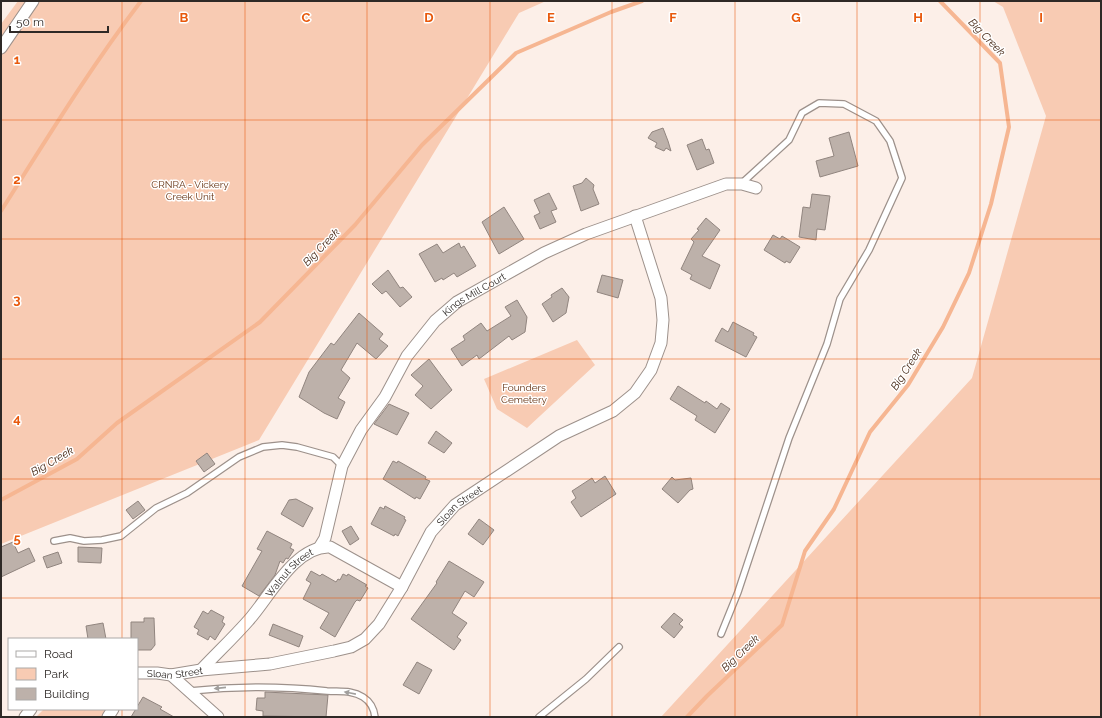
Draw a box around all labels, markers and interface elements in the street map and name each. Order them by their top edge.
scale bar [10,8,108,34]
text: B [180,10,189,25]
text: C [302,10,311,25]
text: D [424,10,434,25]
text: E [547,10,555,25]
text: F [669,10,677,25]
text: G [791,10,801,25]
text: H [913,10,923,25]
text: I [1039,10,1043,25]
text: 50 m [16,15,44,29]
water label: Big Creek [966,16,1008,59]
text: 1 [14,52,21,67]
text: 2 [13,172,21,187]
park label: CRNRA - Vickery Creek Unit [151,179,229,202]
water label: Big Creek [300,226,342,269]
street label: Kings Mill Court [440,271,508,318]
text: 3 [13,292,21,307]
water label: Big Creek [888,346,925,393]
park label: Founders Cemetery [501,382,547,405]
text: 4 [13,411,21,426]
water label: Big Creek [29,444,76,479]
street label: Sloan Street [434,483,485,528]
text: 5 [13,531,21,546]
street label: Walnut Street [264,546,315,599]
water label: Big Creek [719,632,762,674]
legend [8,638,138,710]
text: Road [44,647,73,661]
street label: Sloan Street [147,665,204,681]
text: Park [44,667,69,681]
one-way arrow [214,684,226,691]
text: Building [44,687,90,701]
one-way arrow [343,690,356,696]

